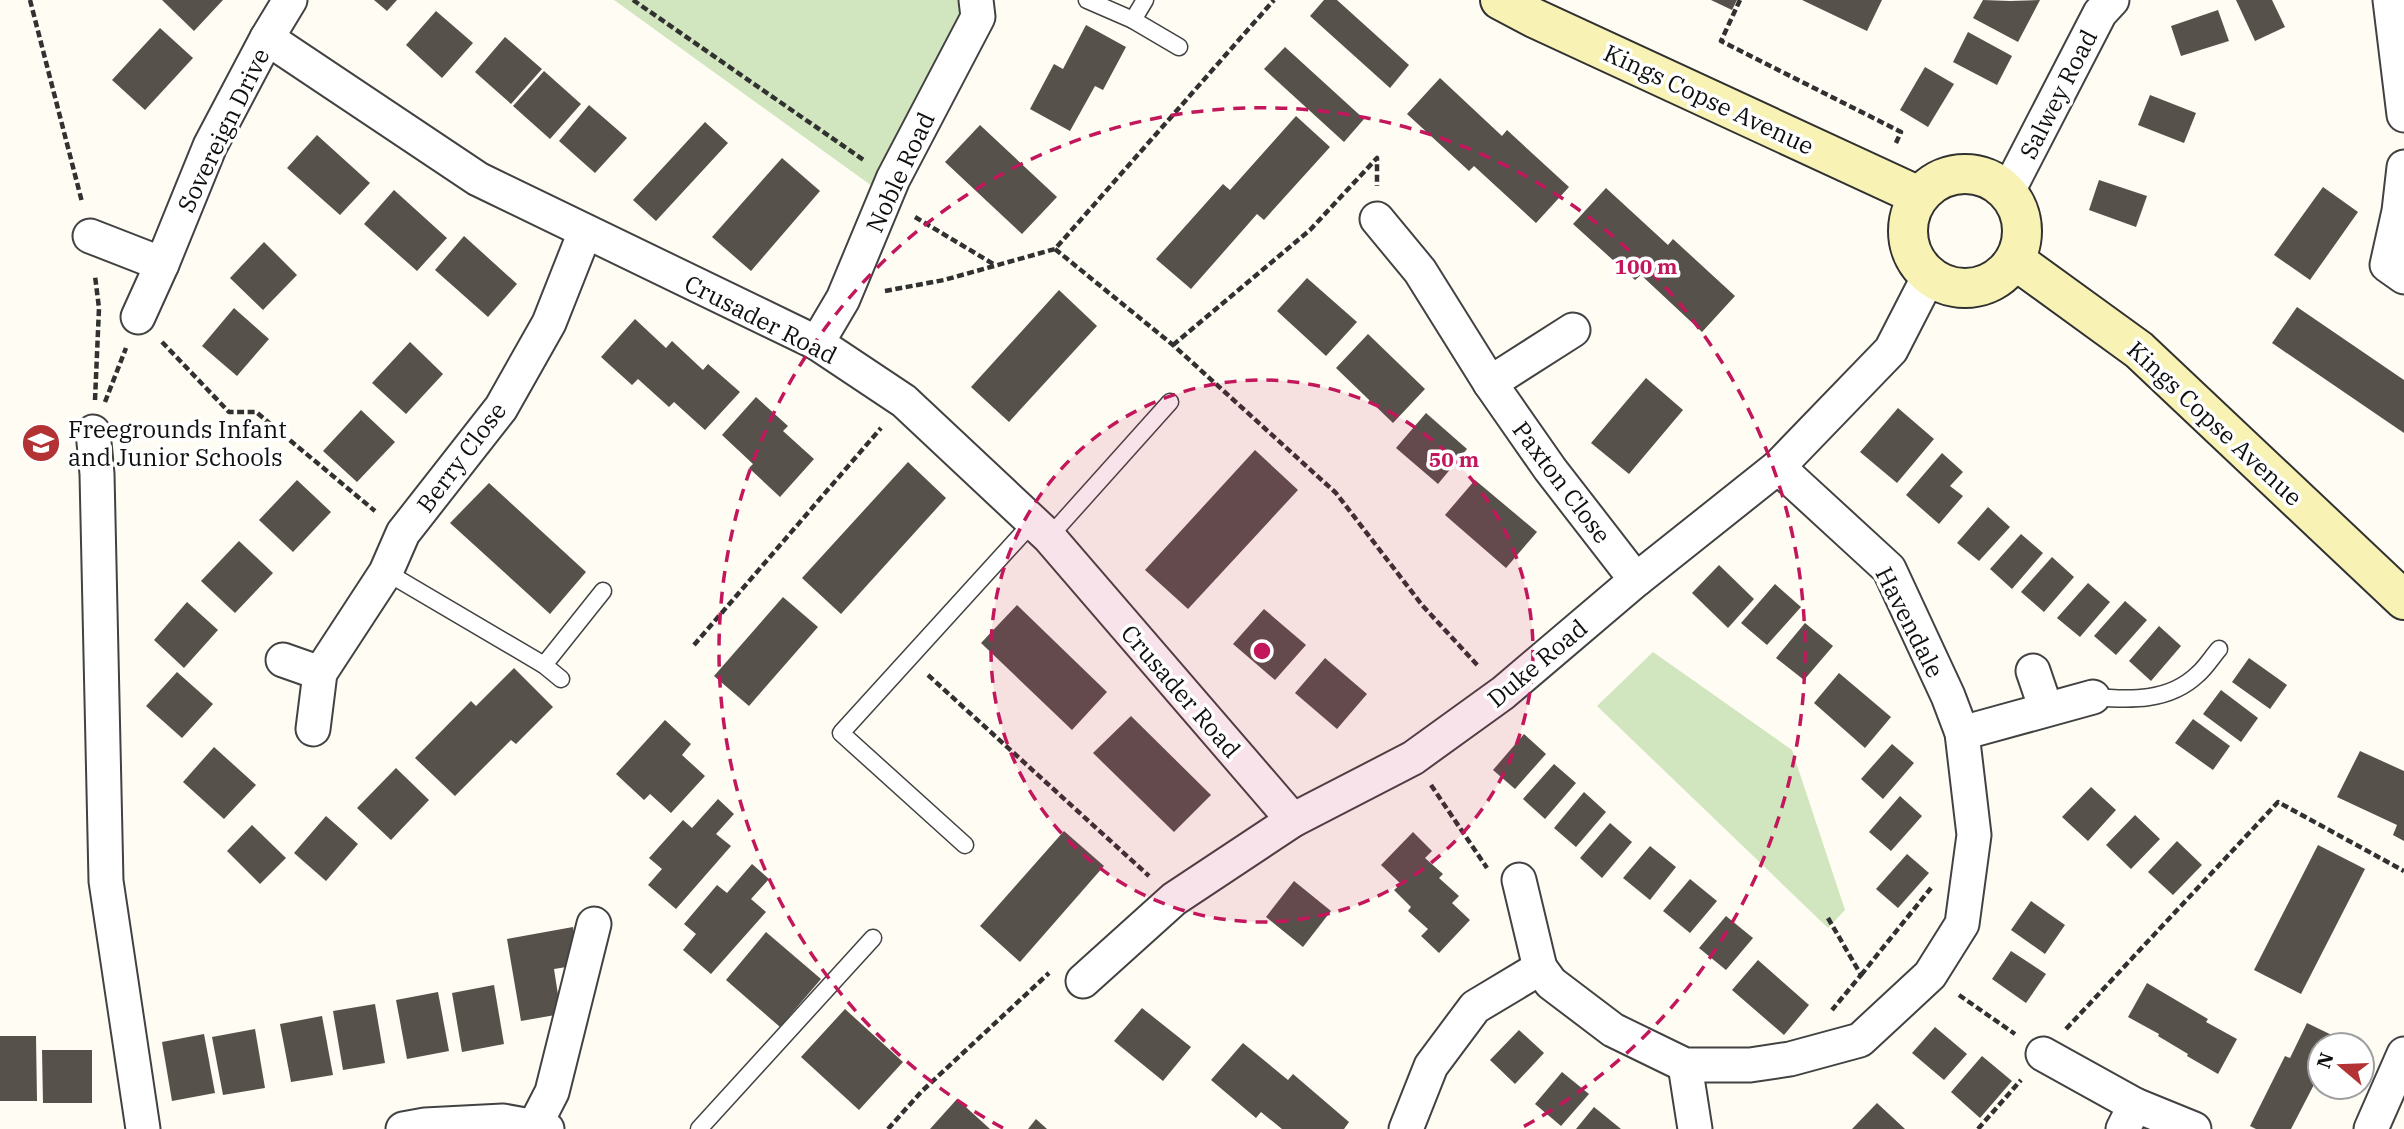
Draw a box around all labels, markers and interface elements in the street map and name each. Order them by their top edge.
street label: Salwey Road [2012,24,2104,164]
street label: Kings Copse Avenue [1599,36,1819,162]
street label: Sovereign Drive [170,43,276,217]
street label: Noble Road [858,107,942,237]
text: 100 m [1614,252,1678,280]
street label: Crusader Road [679,267,843,371]
street label: Kings Copse Avenue [2121,333,2309,513]
street label: Berry Close [409,395,513,519]
place label: Freegrounds Infant and Junior Schools [68,413,287,473]
street label: Paxton Close [1506,414,1618,550]
school or university icon: Freegrounds Infant and Junior Schools [20,422,62,464]
text: 50 m [1429,445,1479,473]
street label: Havendale [1868,561,1952,683]
street label: Duke Road [1480,612,1594,714]
street label: Crusader Road [1114,618,1248,764]
centre of rings [1250,639,1274,663]
north arrow [2306,1031,2376,1101]
text: N [2311,1049,2339,1071]

